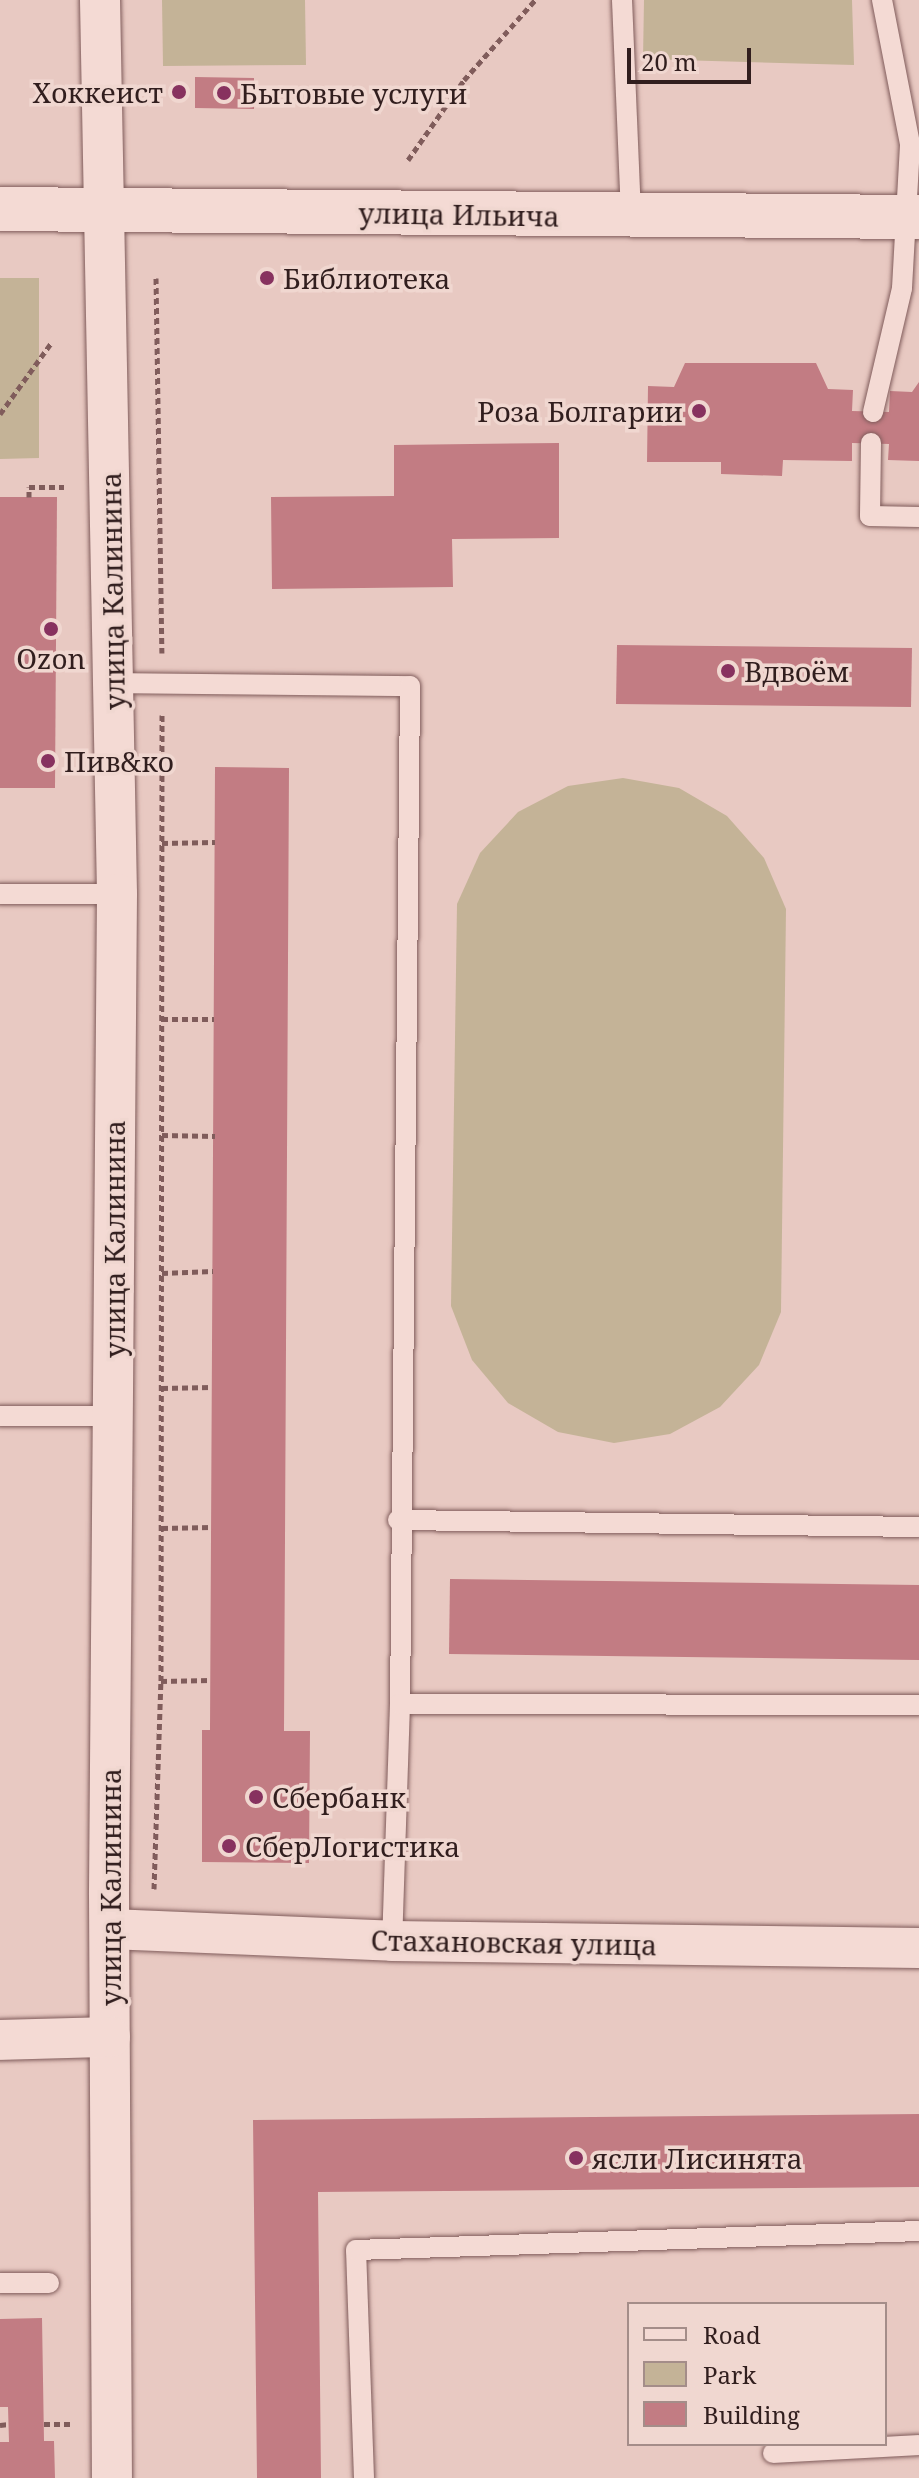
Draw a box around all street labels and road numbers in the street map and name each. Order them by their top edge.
street label: улица Ильича [358,195,560,233]
street label: улица Калинина [93,472,131,710]
street label: улица Калинина [97,1120,131,1358]
street label: улица Калинина [93,1768,127,2006]
street label: Стахановская улица [370,1923,658,1961]

